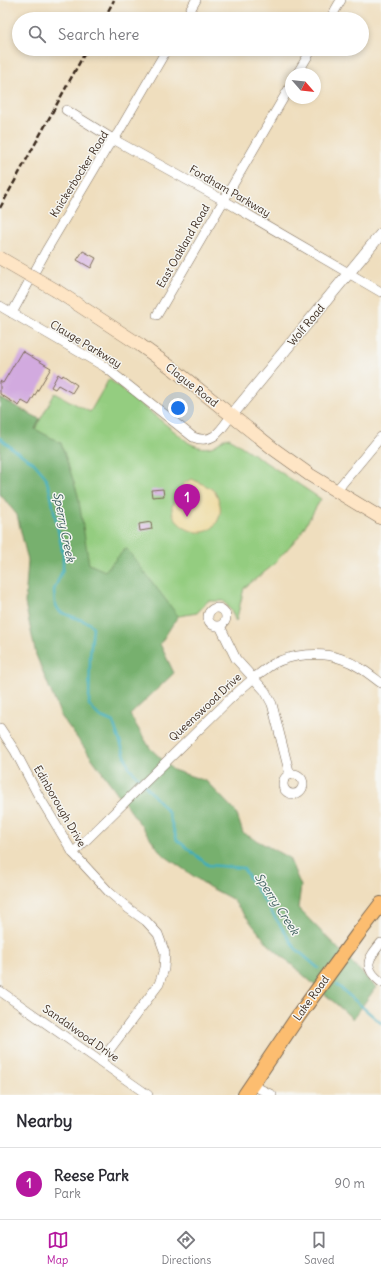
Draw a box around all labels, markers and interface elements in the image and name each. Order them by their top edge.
search box [12,12,369,56]
icon: search [26,23,48,45]
text: Search here [58,25,139,44]
north arrow [285,68,321,104]
street label: Knickerbocker Road [47,128,112,220]
street label: Fordham Parkway [187,162,273,220]
street label: East Oakland Road [153,201,213,290]
street label: Wolf Road [284,301,328,349]
street label: Clauge Parkway [48,317,124,371]
street label: Clague Road [163,360,221,410]
your location [168,398,188,418]
pin: 1 [174,484,200,517]
water label: Sperry Creek [50,491,79,564]
street label: Queenswood Drive [166,670,244,744]
street label: Edinborough Drive [31,763,89,849]
water label: Sperry Creek [252,870,303,938]
street label: Lake Road [290,972,332,1023]
street label: Sandalwood Drive [40,1001,122,1065]
text: Nearby [16,1110,72,1132]
text: Reese Park [54,1166,129,1185]
text: 1 [26,1175,32,1192]
text: 90 m [334,1175,365,1192]
text: Park [54,1185,81,1202]
tab: Map [47,1229,69,1267]
tab: Directions [162,1229,211,1267]
tab: Saved [304,1229,334,1267]

